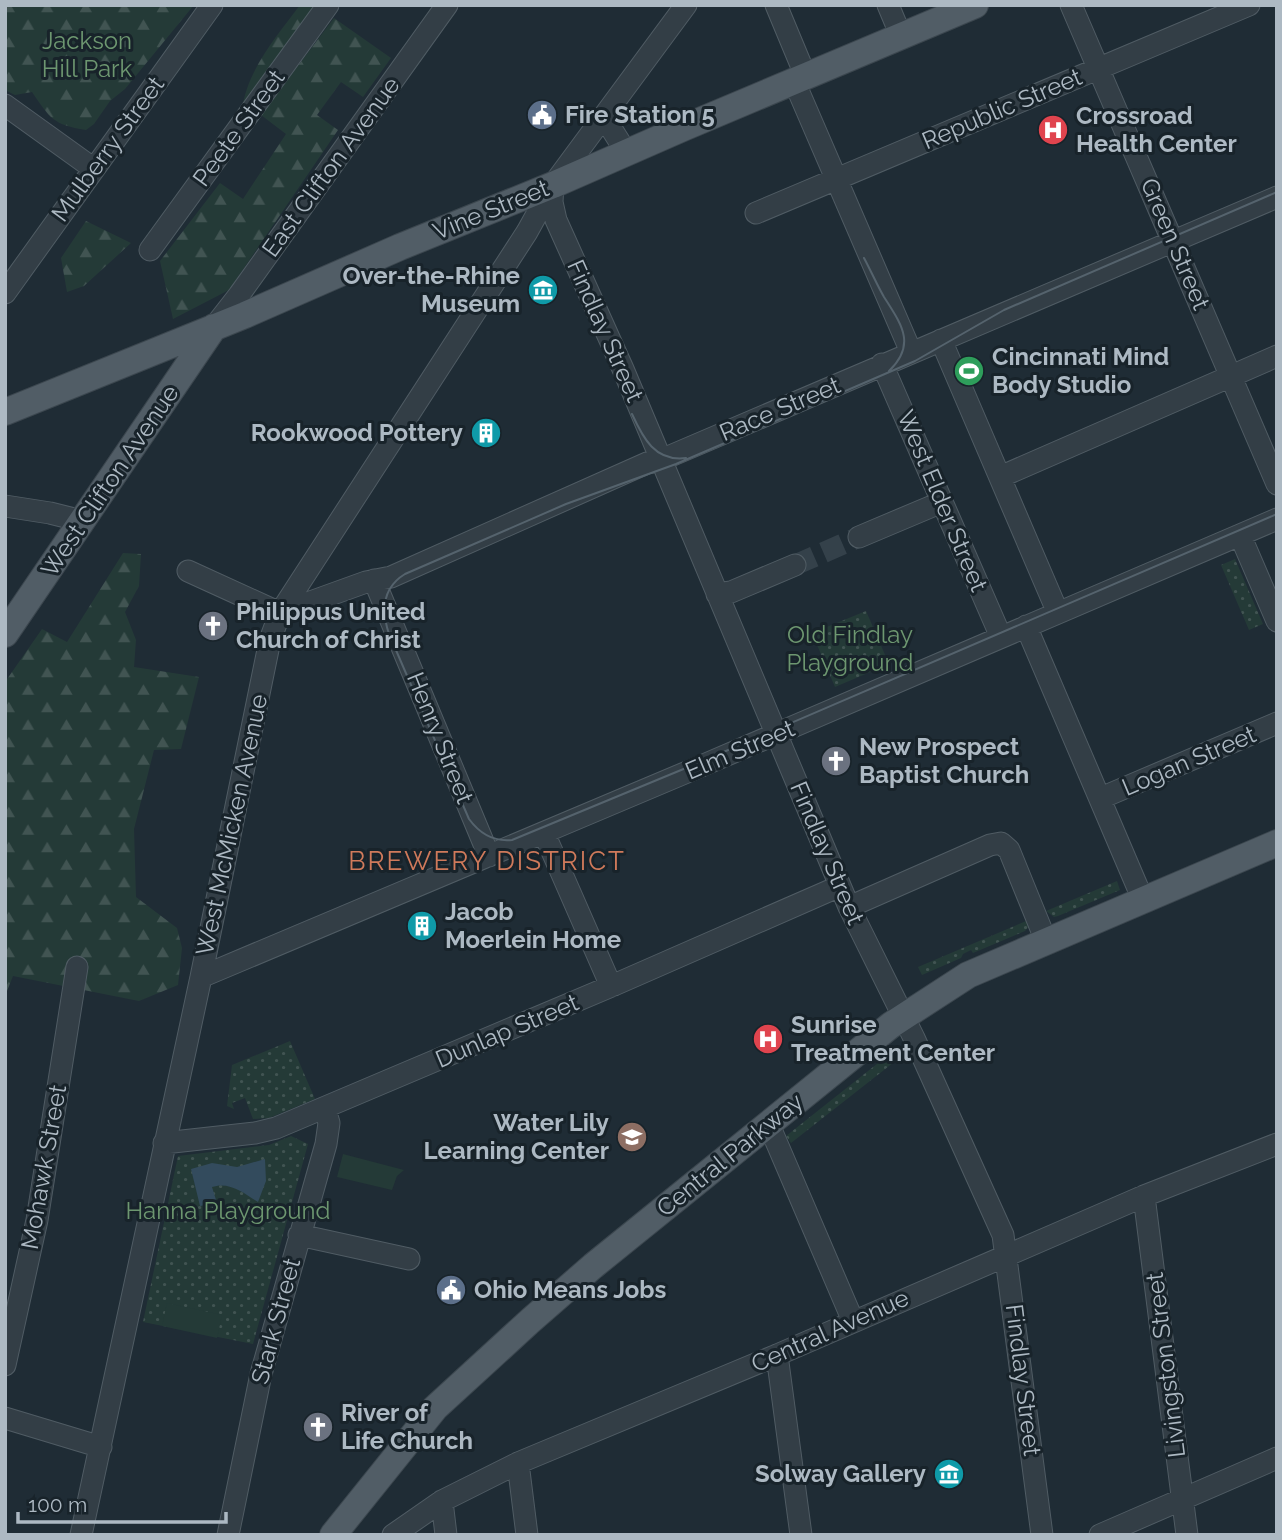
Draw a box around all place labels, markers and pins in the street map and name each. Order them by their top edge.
public building icon: Fire Station 5 [525,98,559,132]
place label: Fire Station 5 [565,100,715,129]
place label: Crossroad Health Center [1076,101,1237,158]
hospital icon: Crossroad Health Center [1036,113,1070,147]
place label: Over-the-Rhine Museum [342,261,520,318]
museum icon: Over-the-Rhine Museum [526,273,560,307]
place label: Cincinnati Mind Body Studio [992,342,1169,399]
sports icon: Cincinnati Mind Body Studio [952,354,986,388]
building icon: Rookwood Pottery [469,416,503,450]
place label: Rookwood Pottery [251,418,463,447]
place label: Philippus United Church of Christ [236,597,426,654]
church icon: Philippus United Church of Christ [196,609,230,643]
place label: New Prospect Baptist Church [859,732,1029,789]
church icon: New Prospect Baptist Church [819,744,853,778]
place label: Jacob Moerlein Home [445,897,621,954]
building icon: Jacob Moerlein Home [405,909,439,943]
place label: Sunrise Treatment Center [791,1010,995,1067]
hospital icon: Sunrise Treatment Center [751,1022,785,1056]
place label: Water Lily Learning Center [424,1108,609,1165]
school or university icon: Water Lily Learning Center [615,1120,649,1154]
public building icon: Ohio Means Jobs [434,1273,468,1307]
place label: Ohio Means Jobs [474,1275,667,1304]
place label: River of Life Church [341,1398,473,1455]
church icon: River of Life Church [301,1410,335,1444]
museum icon: Solway Gallery [932,1457,966,1491]
place label: Solway Gallery [755,1459,926,1488]

